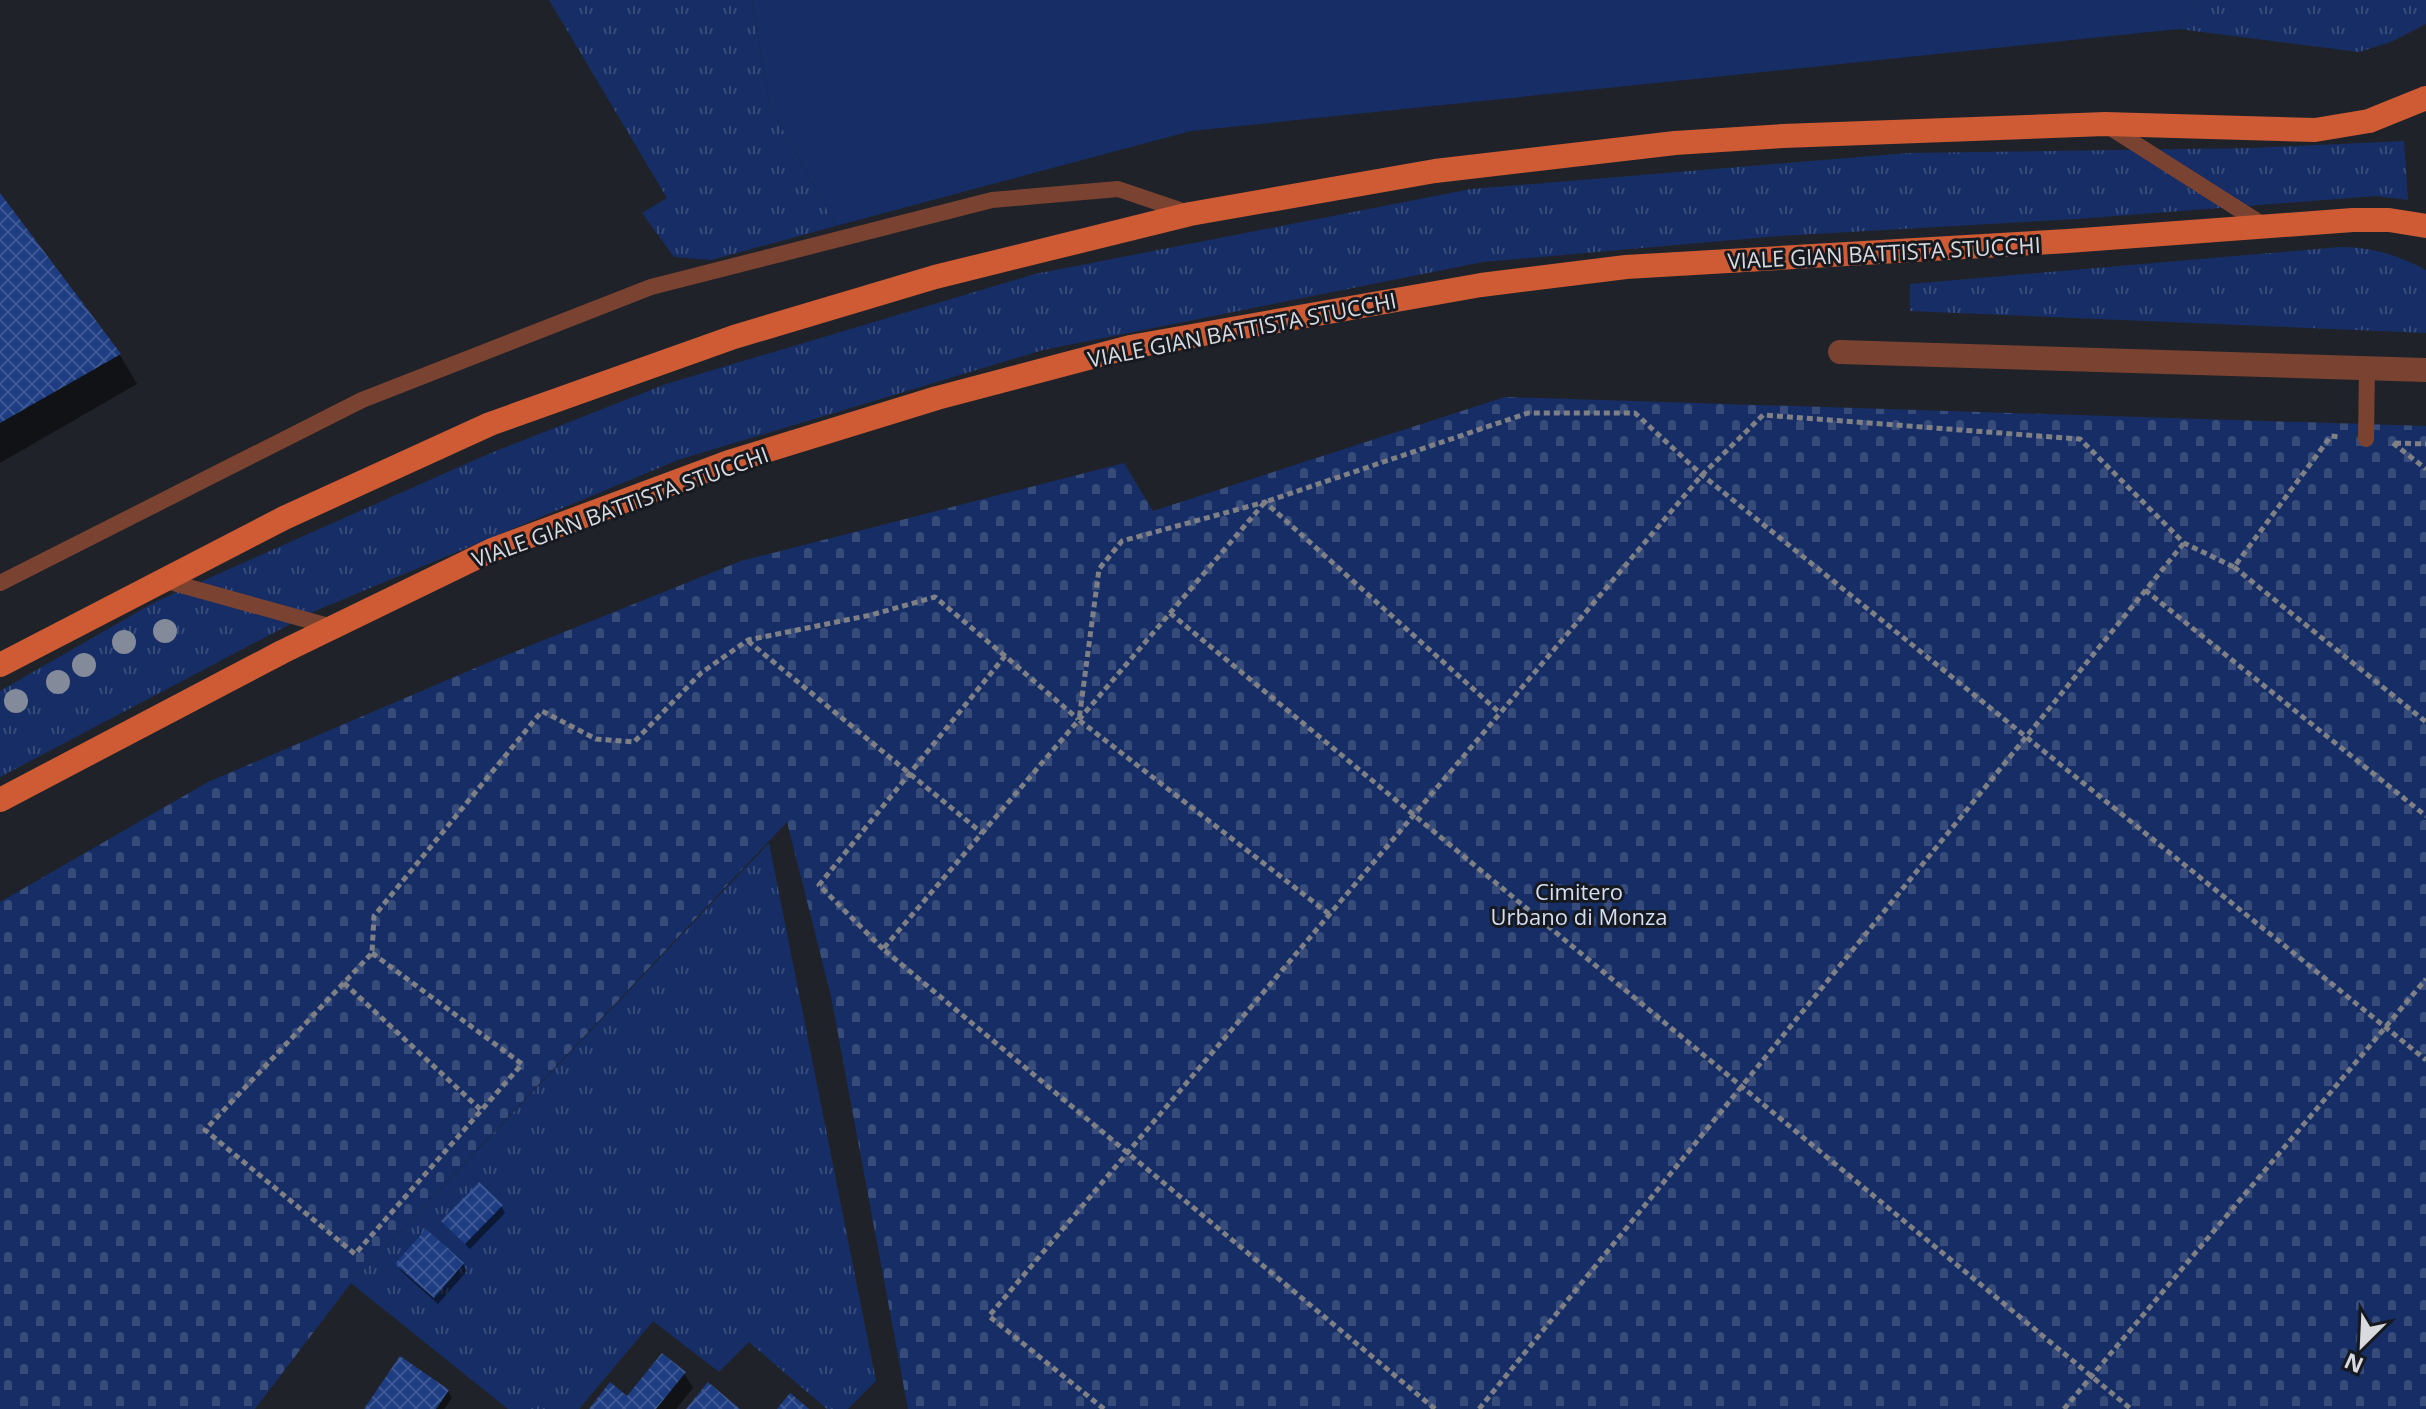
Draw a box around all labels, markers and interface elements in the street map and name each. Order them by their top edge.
street label: VIALE GIAN BATTISTA STUCCHI [1727,229,2041,275]
street label: VIALE GIAN BATTISTA STUCCHI [1085,284,1399,374]
street label: VIALE GIAN BATTISTA STUCCHI [468,438,772,574]
park label: Cimitero Urbano di Monza [1491,876,1667,931]
north arrow [2322,1305,2402,1385]
text: N [2339,1347,2368,1382]

